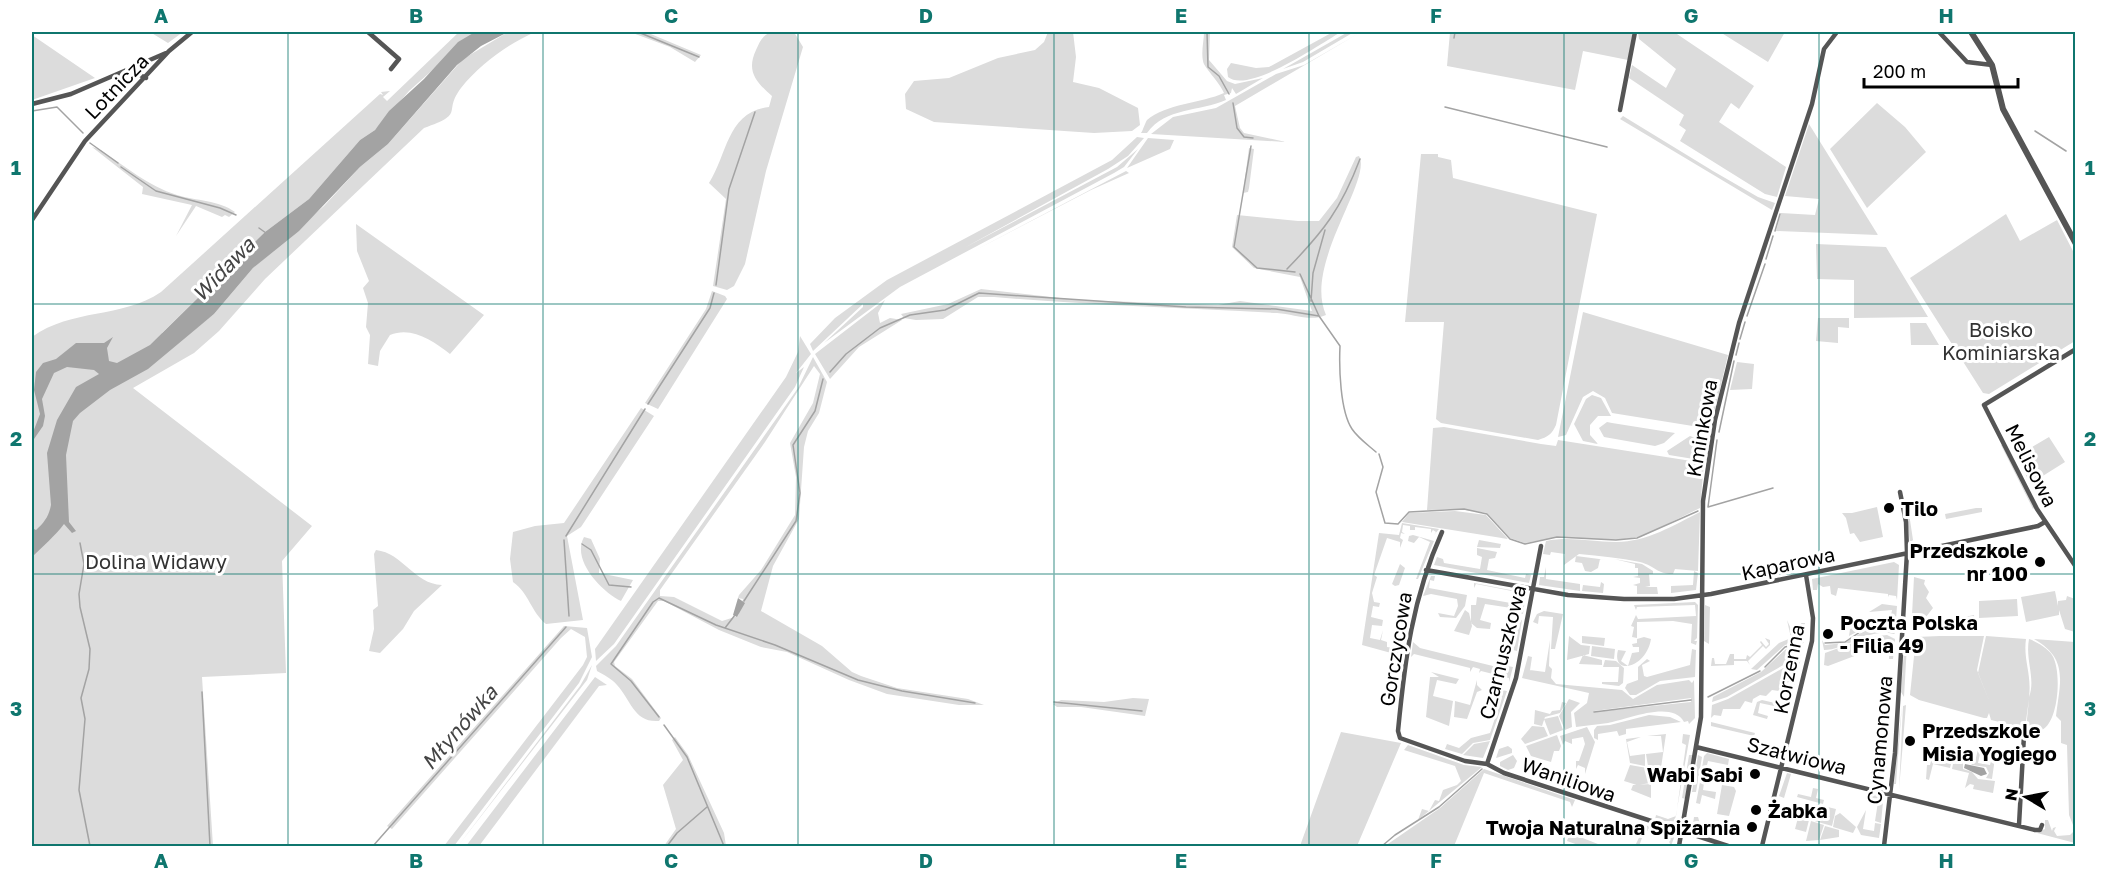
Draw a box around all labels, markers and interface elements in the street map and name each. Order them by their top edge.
text: A [154,3,168,27]
text: B [409,3,423,27]
text: C [664,3,678,27]
text: D [919,3,933,27]
text: E [1175,3,1187,27]
text: F [1430,3,1442,27]
text: G [1684,3,1698,27]
text: H [1938,3,1954,27]
street label: Lotnicza [79,48,153,124]
scale bar [1864,51,2018,89]
text: 200 m [1873,60,1926,82]
text: 1 [11,155,21,179]
text: 1 [2085,155,2095,179]
water label: Widawa [186,231,261,306]
park label: Boisko Kominiarska [1942,317,2060,364]
street label: Kminkowa [1681,377,1721,479]
street label: Melisowa [2001,419,2063,511]
text: 2 [10,426,22,450]
text: 2 [2084,426,2096,450]
place label: Tilo [1901,496,1938,520]
marker: Tilo [1882,501,1896,515]
place label: Przedszkole nr 100 [1909,538,2028,585]
street label: Kaparowa [1739,541,1837,585]
park label: Dolina Widawy [85,549,227,573]
marker: Przedszkole nr 100 [2033,555,2047,569]
street label: Czarnuszkowa [1474,582,1530,722]
street label: Gorczycowa [1374,590,1416,708]
place label: Poczta Polska - Filia 49 [1840,610,1978,657]
street label: Korzenna [1768,622,1808,716]
marker: Poczta Polska - Filia 49 [1821,627,1835,641]
street label: Cynamonowa [1861,675,1897,805]
water label: Młynówka [415,679,503,774]
text: 3 [10,696,22,720]
text: 3 [2084,696,2096,720]
place label: Przedszkole Misia Yogiego [1922,718,2057,765]
street label: Szałwiowa [1745,731,1849,779]
marker: Przedszkole Misia Yogiego [1903,734,1917,748]
street label: Waniliowa [1519,752,1619,806]
place label: Wabi Sabi [1647,762,1743,786]
marker: Wabi Sabi [1748,767,1762,781]
north arrow [1996,767,2056,827]
text: N [2000,787,2022,802]
place label: Żabka [1768,798,1828,822]
marker: Żabka [1749,803,1763,817]
place label: Twoja Naturalna Spiżarnia [1486,815,1740,839]
marker: Twoja Naturalna Spiżarnia [1745,820,1759,834]
text: A [154,848,168,872]
text: B [409,848,423,872]
text: C [664,848,678,872]
text: D [919,848,933,872]
text: E [1175,848,1187,872]
text: F [1430,848,1442,872]
text: G [1684,848,1698,872]
text: H [1938,848,1954,872]

